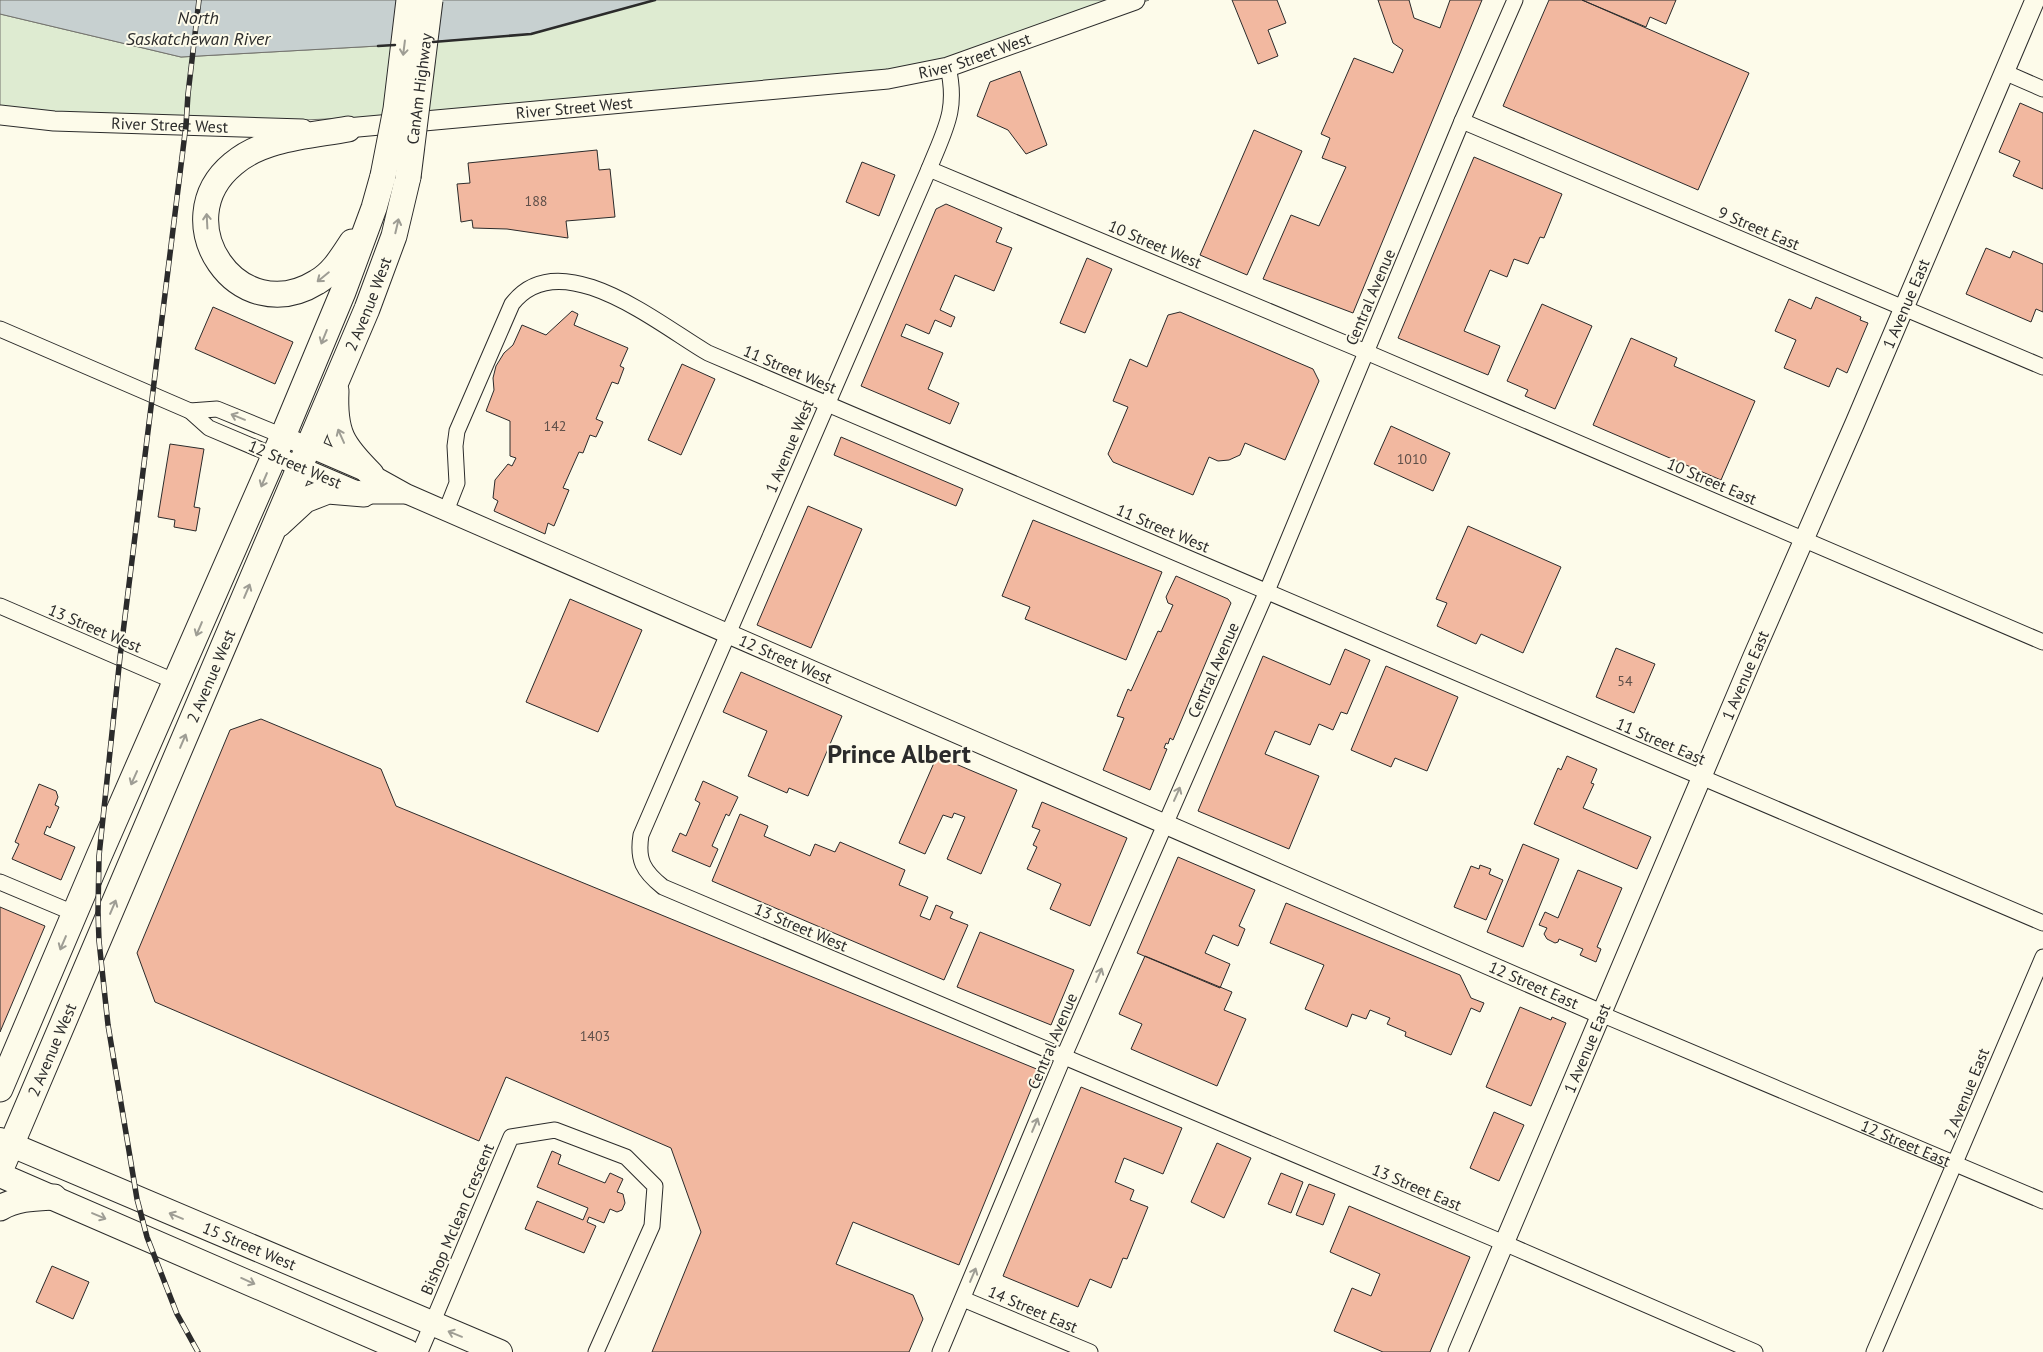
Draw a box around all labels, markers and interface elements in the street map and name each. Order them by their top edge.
water label: North Saskatchewan River [126,6,271,50]
street label: River Street West [917,28,1034,83]
street label: CanAm Highway [402,31,436,145]
one-way arrow [399,40,409,56]
street label: River Street West [515,92,634,123]
street label: River Street West [111,113,229,137]
house number: 188 [525,192,547,210]
street label: 9 Street East [1715,202,1803,254]
one-way arrow [202,214,211,230]
street label: 10 Street West [1105,215,1205,273]
one-way arrow [393,218,402,234]
street label: Central Avenue [1341,246,1399,348]
street label: 2 Avenue West [340,254,396,354]
street label: 1 Avenue East [1878,255,1934,352]
one-way arrow [316,272,329,283]
one-way arrow [319,329,328,344]
street label: 11 Street West [740,340,840,398]
street label: 1 Avenue West [760,396,818,496]
one-way arrow [231,412,246,422]
house number: 142 [544,417,566,435]
one-way arrow [336,429,346,444]
street label: 12 Street West [245,435,345,493]
house number: 1010 [1397,450,1428,468]
street label: 10 Street East [1664,453,1760,509]
one-way arrow [258,472,268,487]
street label: 11 Street West [1113,499,1213,557]
one-way arrow [242,584,252,599]
street label: 13 Street West [45,599,145,657]
street label: Central Avenue [1183,619,1243,721]
one-way arrow [194,621,204,636]
street label: 2 Avenue West [182,626,240,726]
street label: 1 Avenue East [1717,627,1773,723]
street label: 12 Street West [736,630,836,688]
house number: 54 [1617,672,1633,690]
street label: 11 Street East [1613,713,1709,769]
one-way arrow [179,734,189,749]
district label: Prince Albert [827,737,971,770]
one-way arrow [129,770,139,785]
one-way arrow [1173,787,1183,802]
street label: 13 Street West [751,898,851,956]
one-way arrow [109,900,119,915]
one-way arrow [57,936,66,951]
street label: 12 Street East [1486,956,1582,1013]
one-way arrow [1094,968,1104,983]
street label: Central Avenue [1023,990,1081,1092]
street label: 2 Avenue West [23,999,81,1099]
street label: 1 Avenue East [1559,1000,1615,1096]
house number: 1403 [580,1027,610,1045]
street label: 2 Avenue East [1939,1045,1993,1141]
street label: 12 Street East [1858,1115,1954,1171]
one-way arrow [1031,1118,1041,1133]
street label: Bishop Mclean Crescent [416,1140,498,1298]
street label: 13 Street East [1369,1159,1465,1215]
one-way arrow [169,1210,184,1220]
one-way arrow [91,1212,106,1222]
street label: 15 Street West [200,1217,300,1275]
one-way arrow [968,1268,978,1283]
one-way arrow [240,1277,255,1287]
street label: 14 Street East [985,1281,1081,1337]
one-way arrow [448,1328,463,1338]

